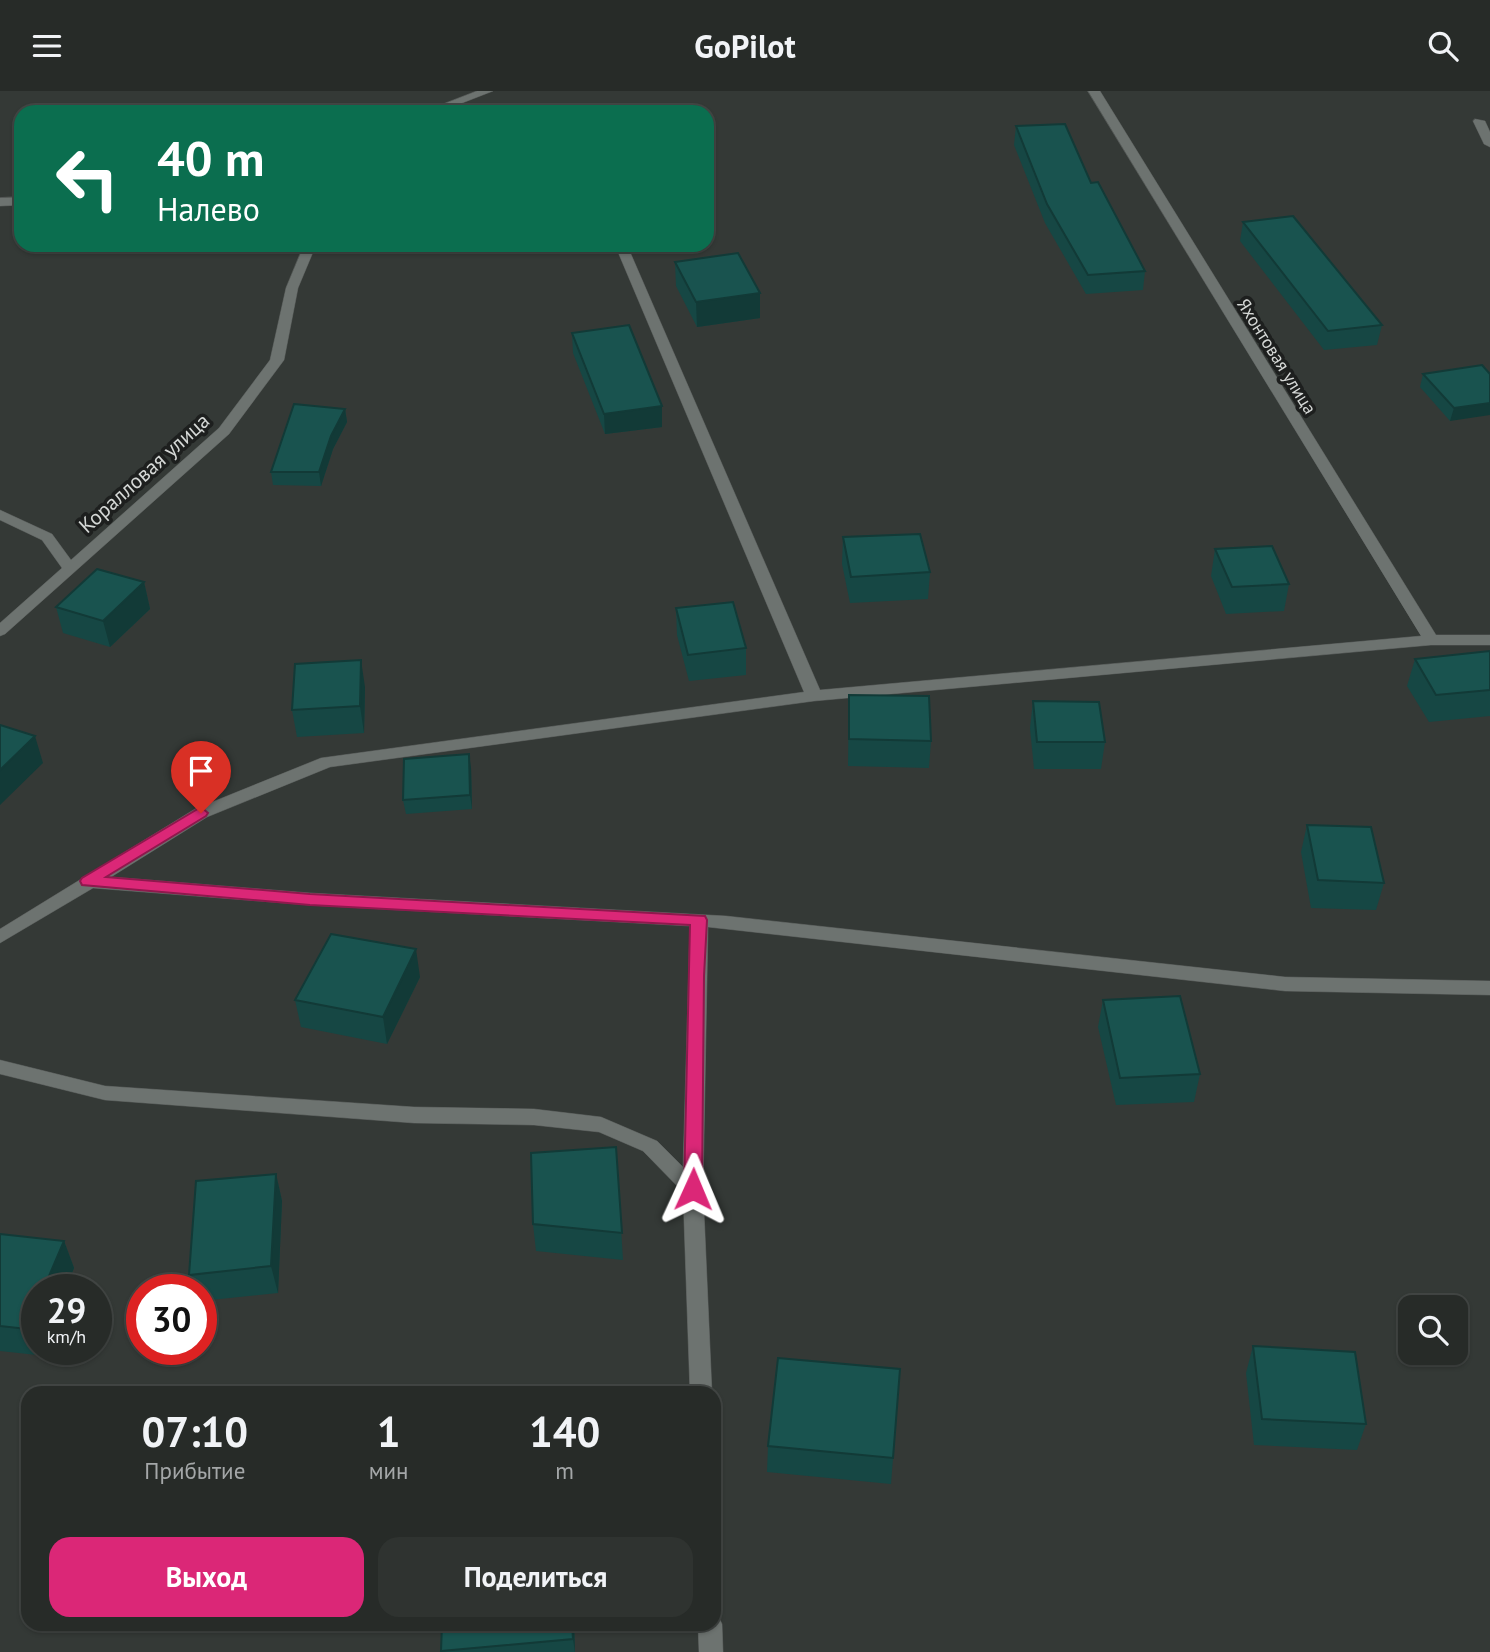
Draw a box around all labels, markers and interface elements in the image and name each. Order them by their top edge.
text: GoPilot [694,25,796,67]
icon: menu [28,27,66,65]
icon: search [1424,27,1462,65]
text: 40 m [157,126,264,190]
icon: left [42,133,133,224]
text: Налево [157,188,260,230]
street label: Яхонтовая улица [1232,294,1322,418]
street label: Коралловая улица [73,407,215,539]
pin [171,741,231,813]
icon: arrive [182,752,220,790]
position arrow [656,1152,730,1226]
speed limit sign: 30 [126,1274,217,1365]
text: 29 [47,1287,86,1333]
map controls [1398,1295,1468,1365]
button: search [1398,1295,1468,1365]
text: km/h [47,1325,86,1348]
text: 07:10 [142,1404,248,1459]
text: 1 [377,1404,400,1459]
text: 140 [529,1404,600,1459]
text: Прибытие [144,1456,245,1485]
text: мин [369,1456,408,1485]
text: m [555,1456,574,1485]
button: Выход [49,1537,364,1617]
button: Поделиться [378,1537,693,1617]

